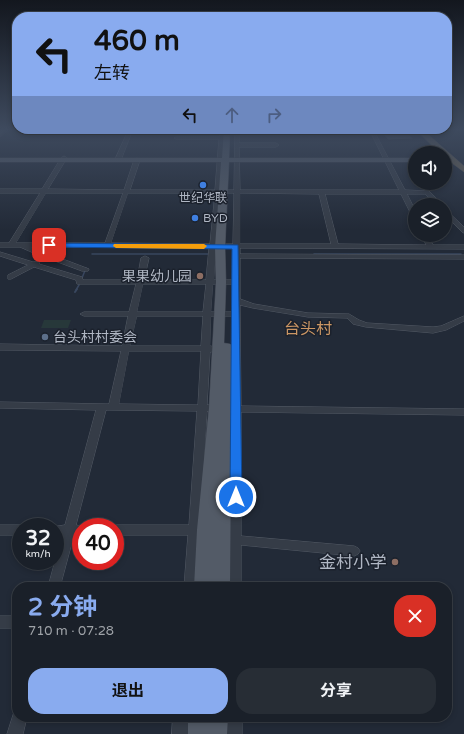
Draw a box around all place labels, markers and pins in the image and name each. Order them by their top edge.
marker: 世纪华联 [198,180,208,190]
place label: 世纪华联 [179,191,227,205]
place label: BYD [203,211,228,225]
marker: BYD [190,213,200,223]
pin [32,228,66,262]
place label: 果果幼儿园 [122,268,192,285]
marker: 果果幼儿园 [195,271,205,281]
place label: 台头村村委会 [53,329,137,346]
marker: 台头村村委会 [40,332,50,342]
place label: 金村小学 [319,552,387,573]
marker: 金村小学 [390,557,400,567]

